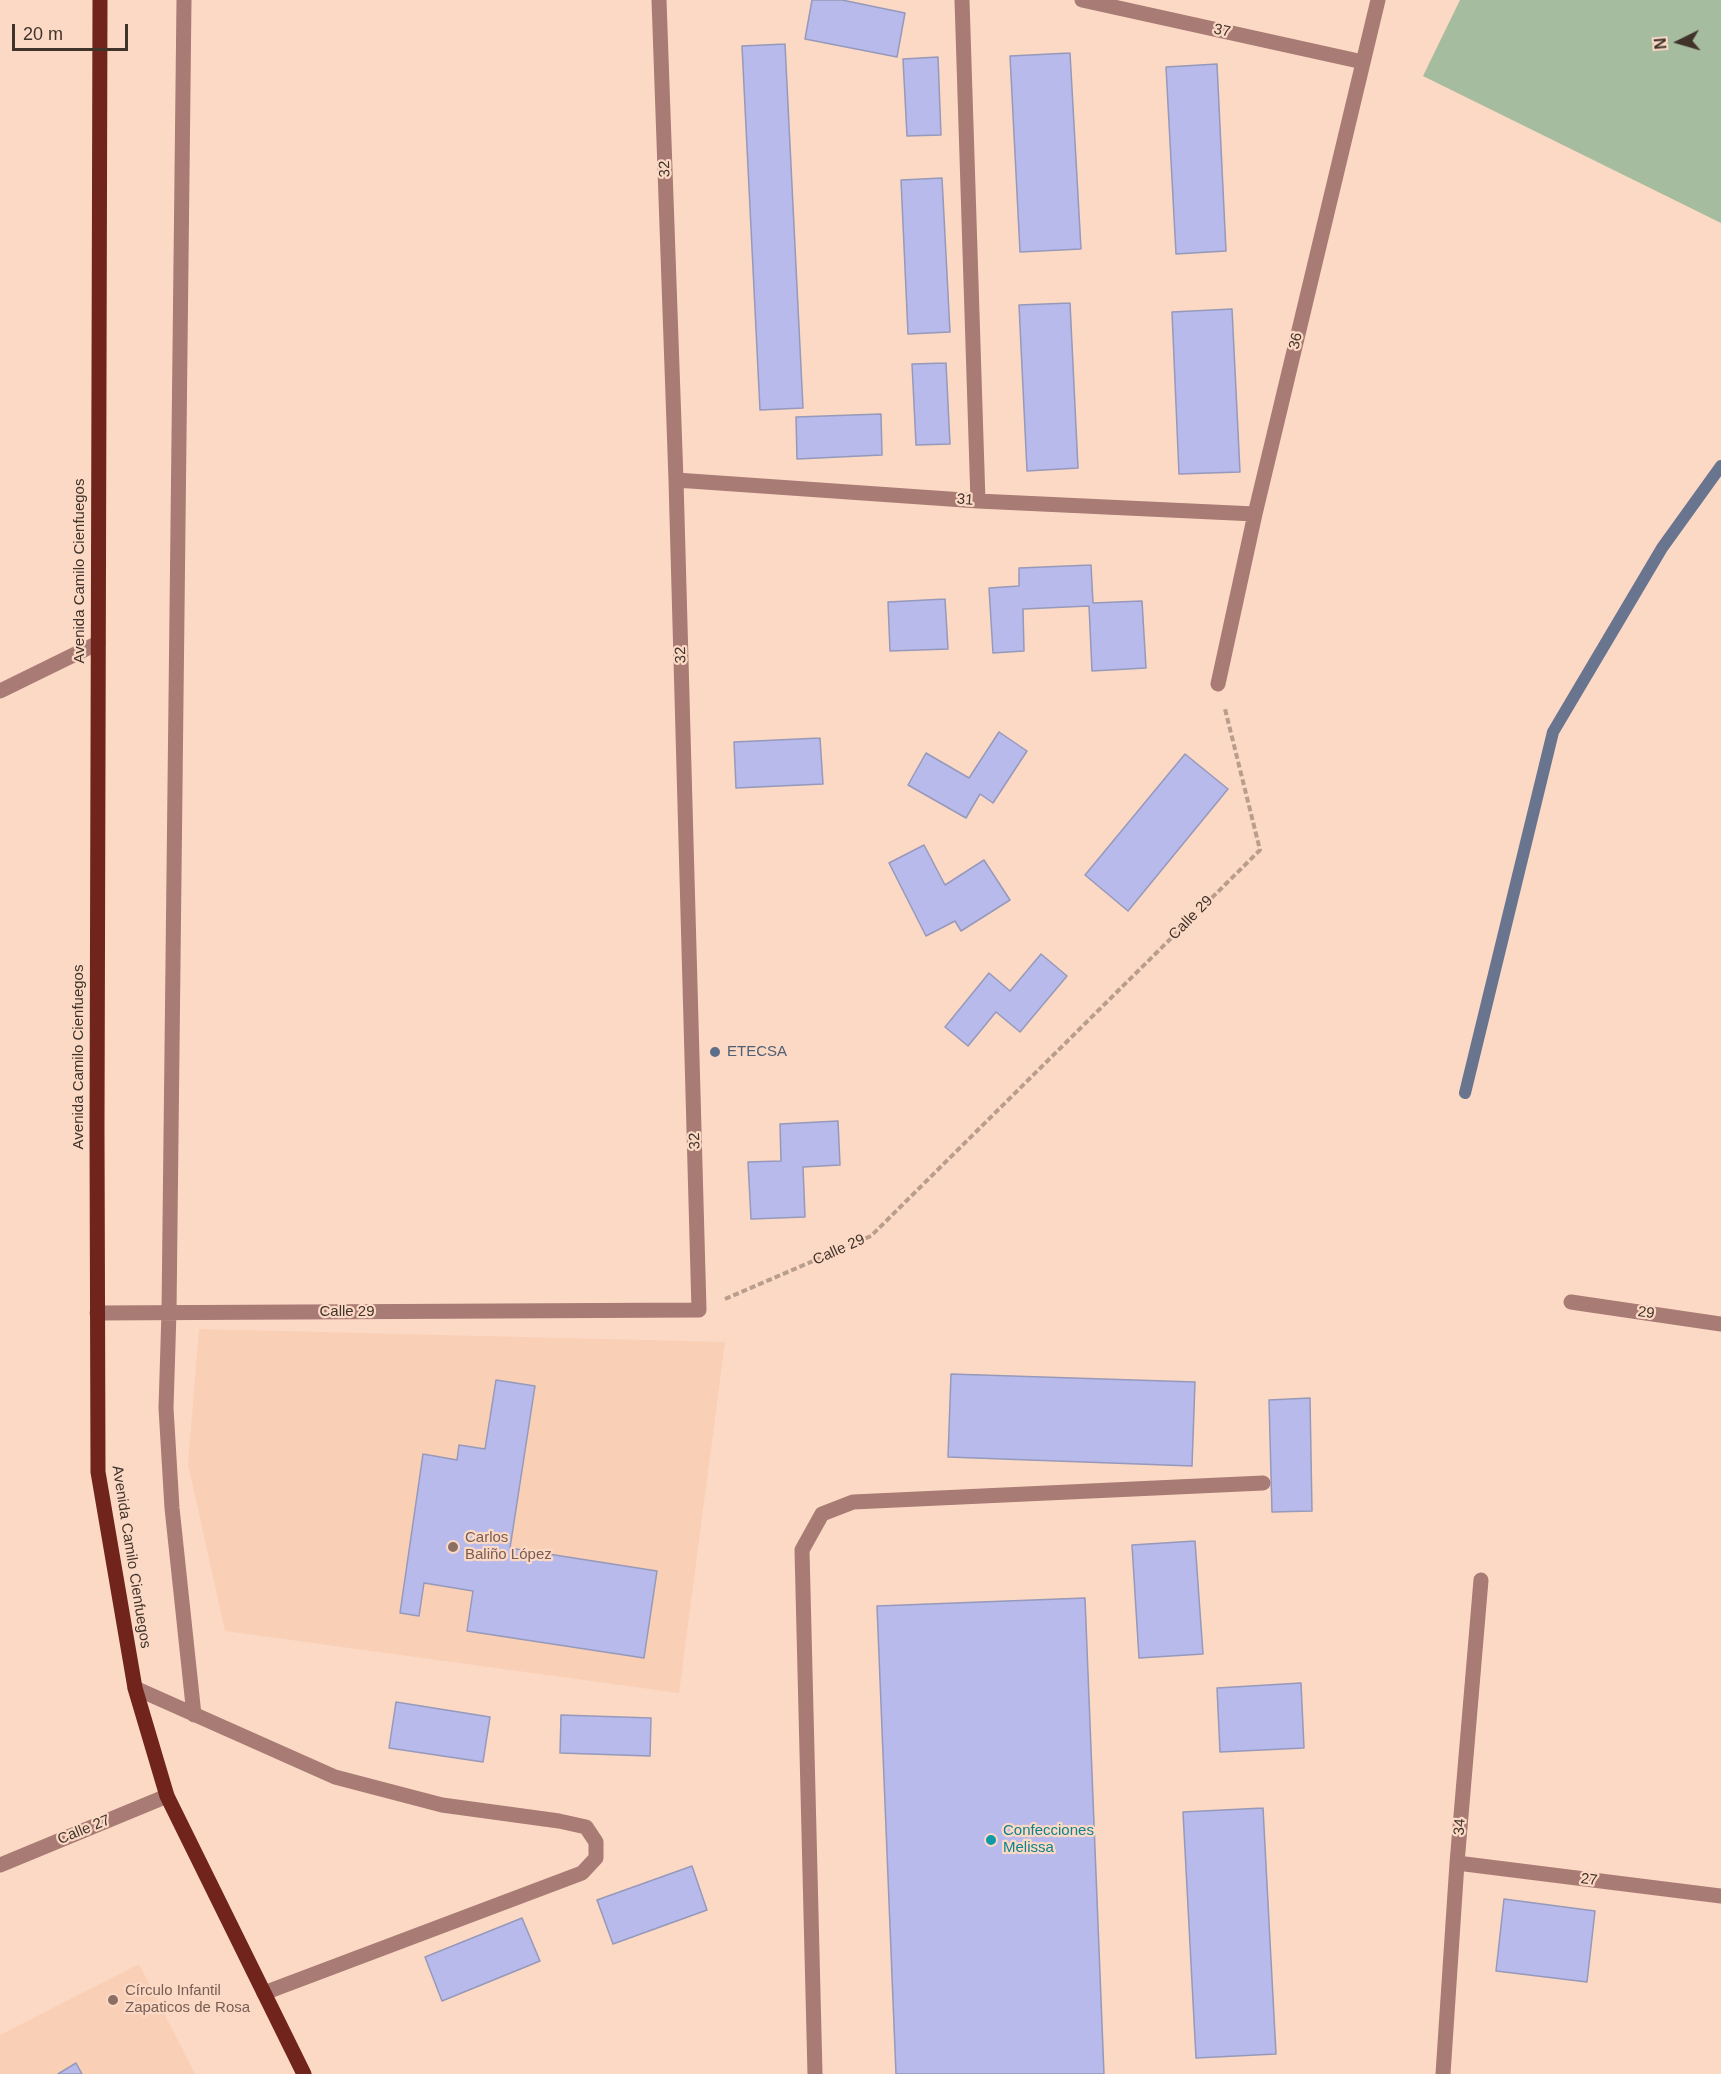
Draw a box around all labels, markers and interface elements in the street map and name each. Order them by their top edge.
scale bar [15,12,130,50]
north arrow [1649,12,1709,72]
street label: 37 [1212,20,1232,42]
text: 20 m [23,24,63,44]
text: N [1652,37,1670,50]
street label: 32 [656,160,674,178]
street label: 36 [1285,331,1307,351]
street label: Avenida Camilo Cienfuegos [71,479,89,663]
street label: 31 [956,490,974,510]
street label: 32 [672,646,690,664]
street label: Calle 29 [1165,892,1217,944]
street label: Avenida Camilo Cienfuegos [70,965,88,1149]
place label: ETECSA [727,1043,787,1061]
marker: ETECSA [708,1045,722,1059]
street label: 32 [686,1132,704,1150]
street label: Calle 29 [810,1231,868,1269]
street label: Calle 29 [319,1303,375,1321]
street label: 29 [1636,1303,1656,1323]
street label: Avenida Camilo Cienfuegos [108,1464,154,1650]
place label: Carlos Baliño López [465,1529,552,1564]
marker: Carlos Baliño López [446,1540,460,1554]
street label: Calle 27 [55,1811,113,1849]
street label: 34 [1450,1818,1470,1836]
place label: Confecciones Melissa [1003,1822,1094,1857]
marker: Confecciones Melissa [984,1833,998,1847]
street label: 27 [1580,1870,1598,1890]
place label: Círculo Infantil Zapaticos de Rosa [125,1982,250,2017]
marker: Círculo Infantil Zapaticos de Rosa [106,1993,120,2007]

